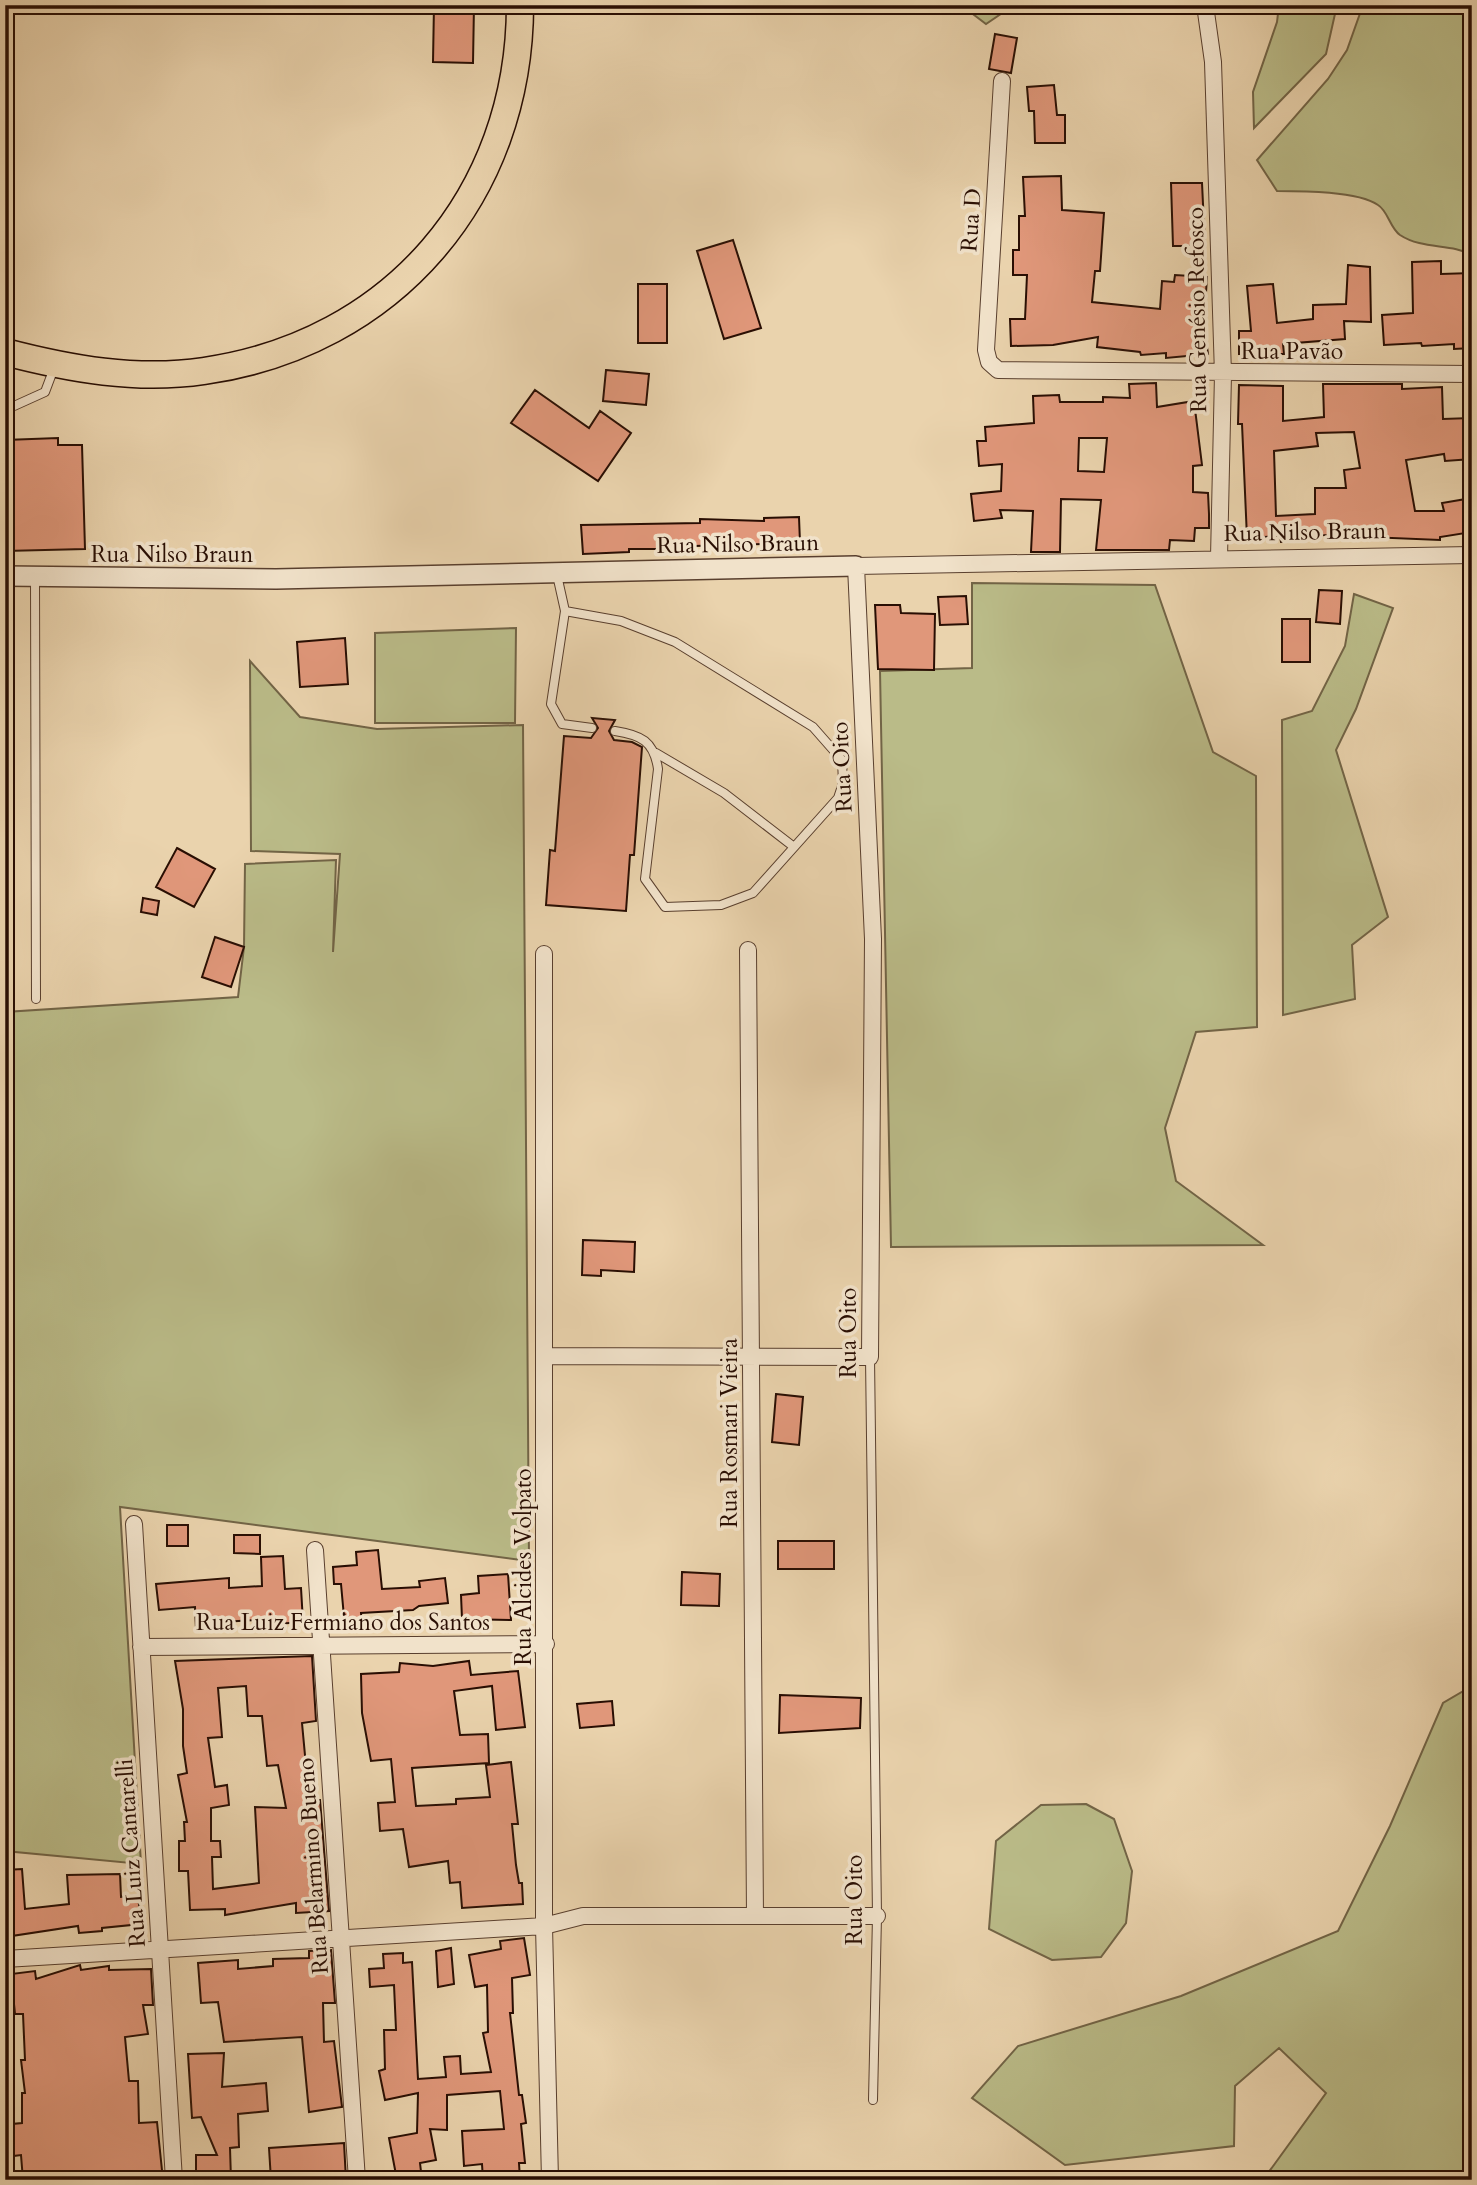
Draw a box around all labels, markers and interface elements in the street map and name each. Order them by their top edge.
street label: Rua D [953,187,989,253]
street label: Rua Genésio Refosco [1180,207,1214,413]
street label: Rua Pavão [1241,336,1343,367]
street label: Rua Nilso Braun [1223,515,1387,549]
street label: Rua Nilso Braun [656,527,820,561]
street label: Rua Nilso Braun [91,539,253,570]
street label: Rua Oito [824,721,860,813]
street label: Rua Oito [833,1288,864,1378]
street label: Rua Rosmari Vieira [714,1338,745,1528]
street label: Rua Alcides Volpato [508,1468,539,1666]
street label: Rua Luiz Fermiano dos Santos [196,1607,490,1638]
street label: Rua Belarmino Bueno [290,1757,336,1975]
street label: Rua Luiz Cantarelli [109,1758,153,1948]
street label: Rua Oito [839,1855,870,1945]

